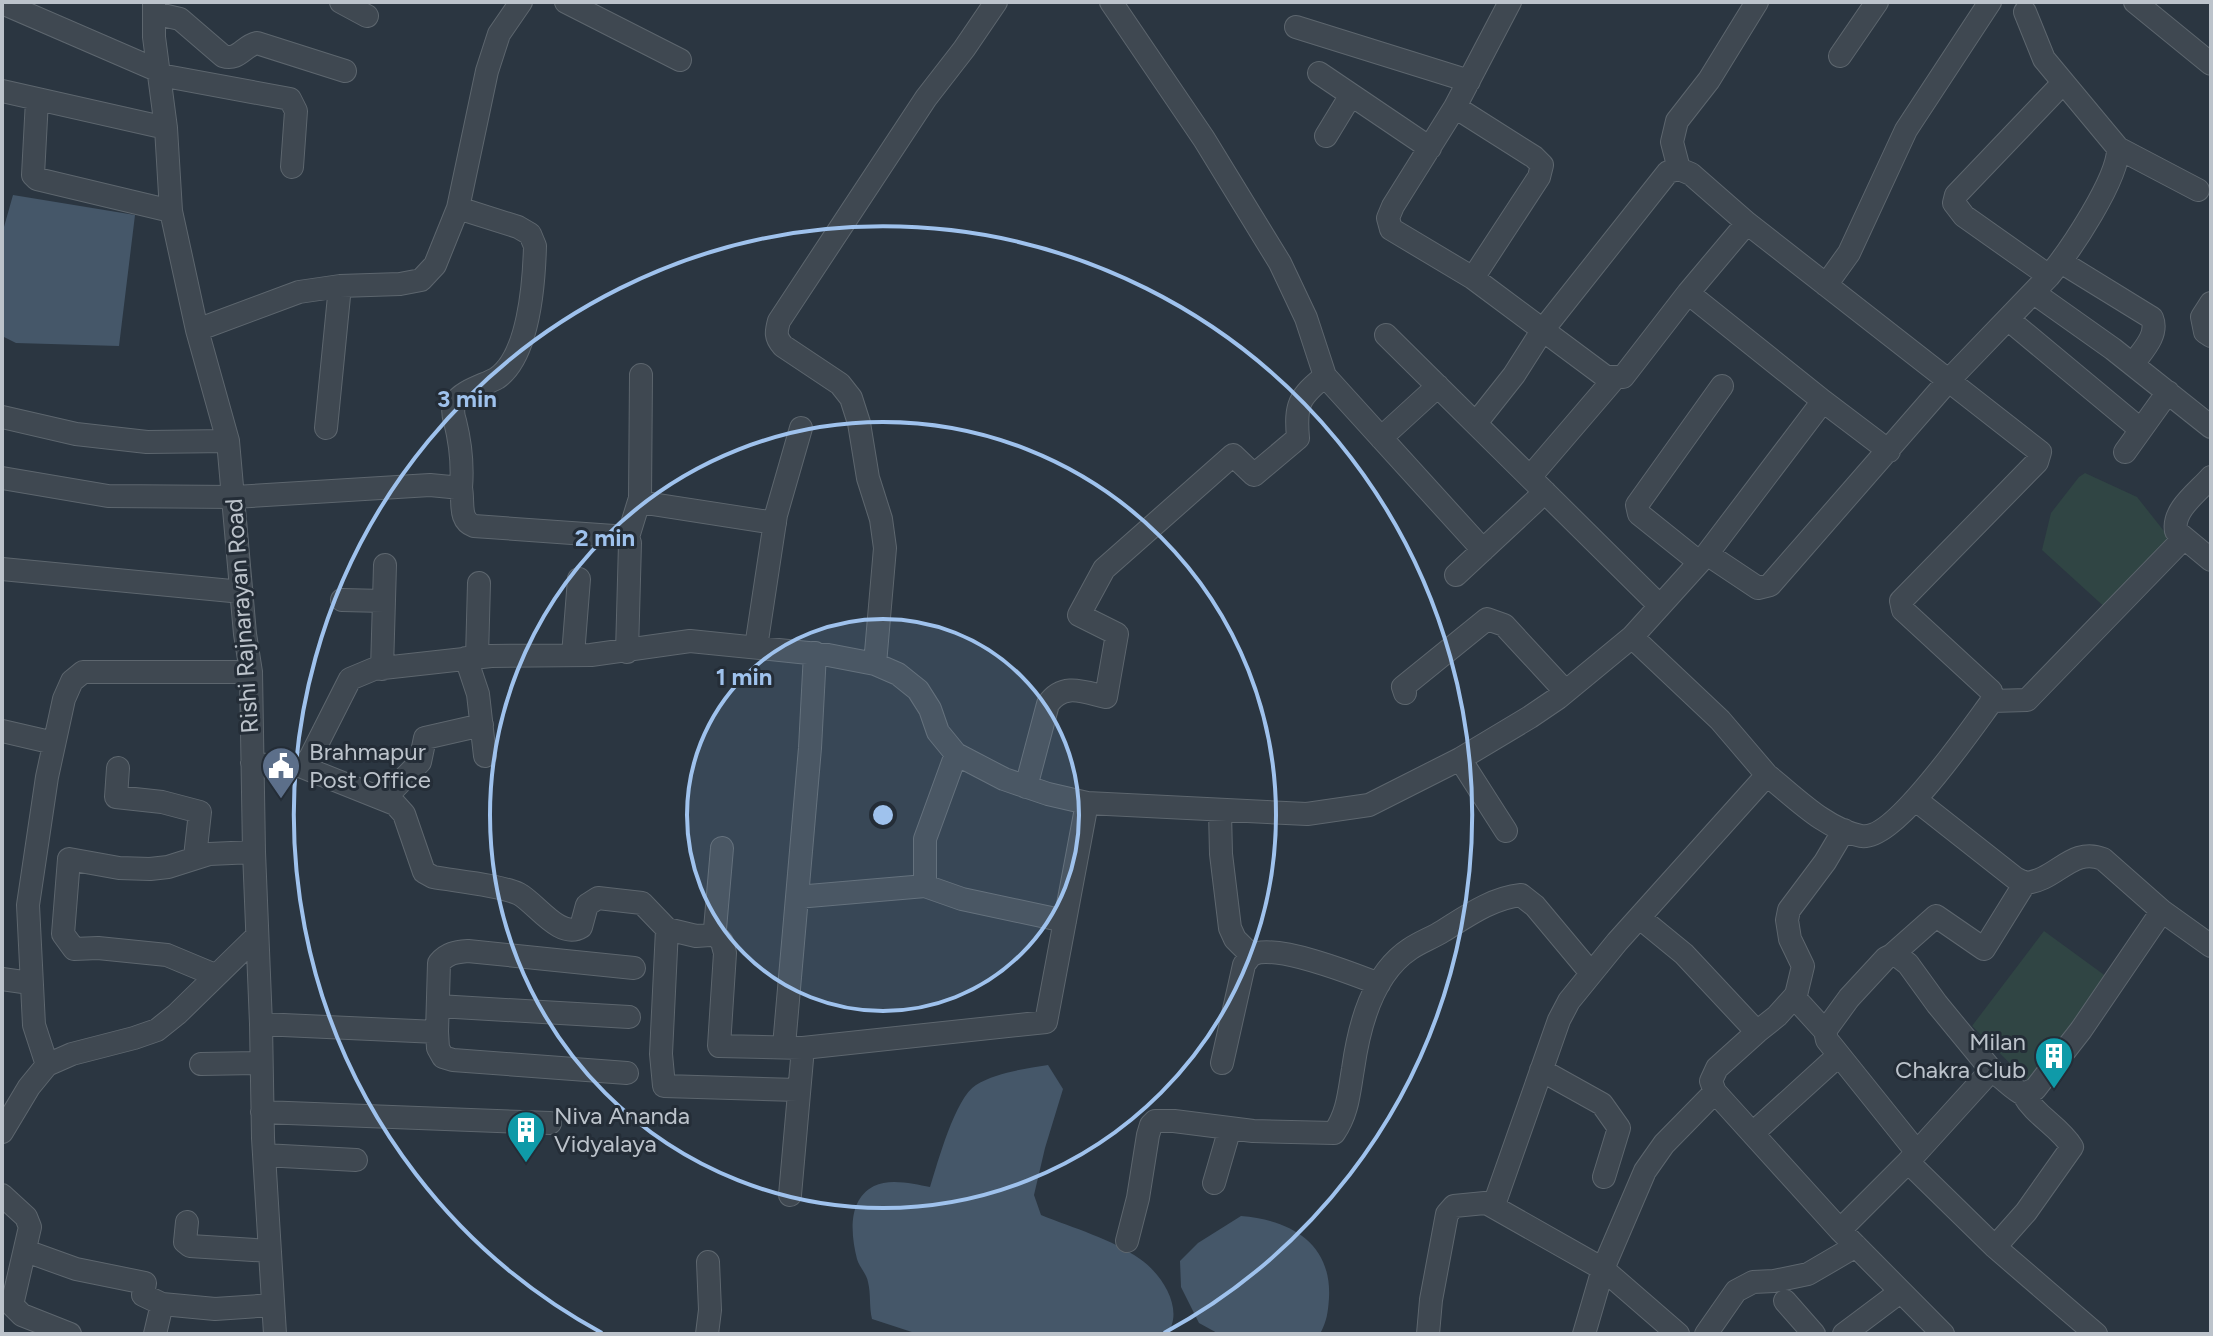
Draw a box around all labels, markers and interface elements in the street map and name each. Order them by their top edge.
text: 3 min [437,384,497,413]
street label: Rishi Rajnarayan Road [219,498,264,734]
text: 2 min [575,523,635,552]
text: 1 min [716,662,772,691]
place label: Brahmapur Post Office [309,737,431,794]
public building icon: Brahmapur Post Office [260,745,302,800]
centre of rings [869,801,897,829]
place label: Milan Chakra Club [1895,1027,2026,1084]
building icon: Milan Chakra Club [2033,1035,2075,1090]
place label: Niva Ananda Vidyalaya [554,1101,690,1158]
building icon: Niva Ananda Vidyalaya [505,1109,547,1164]

